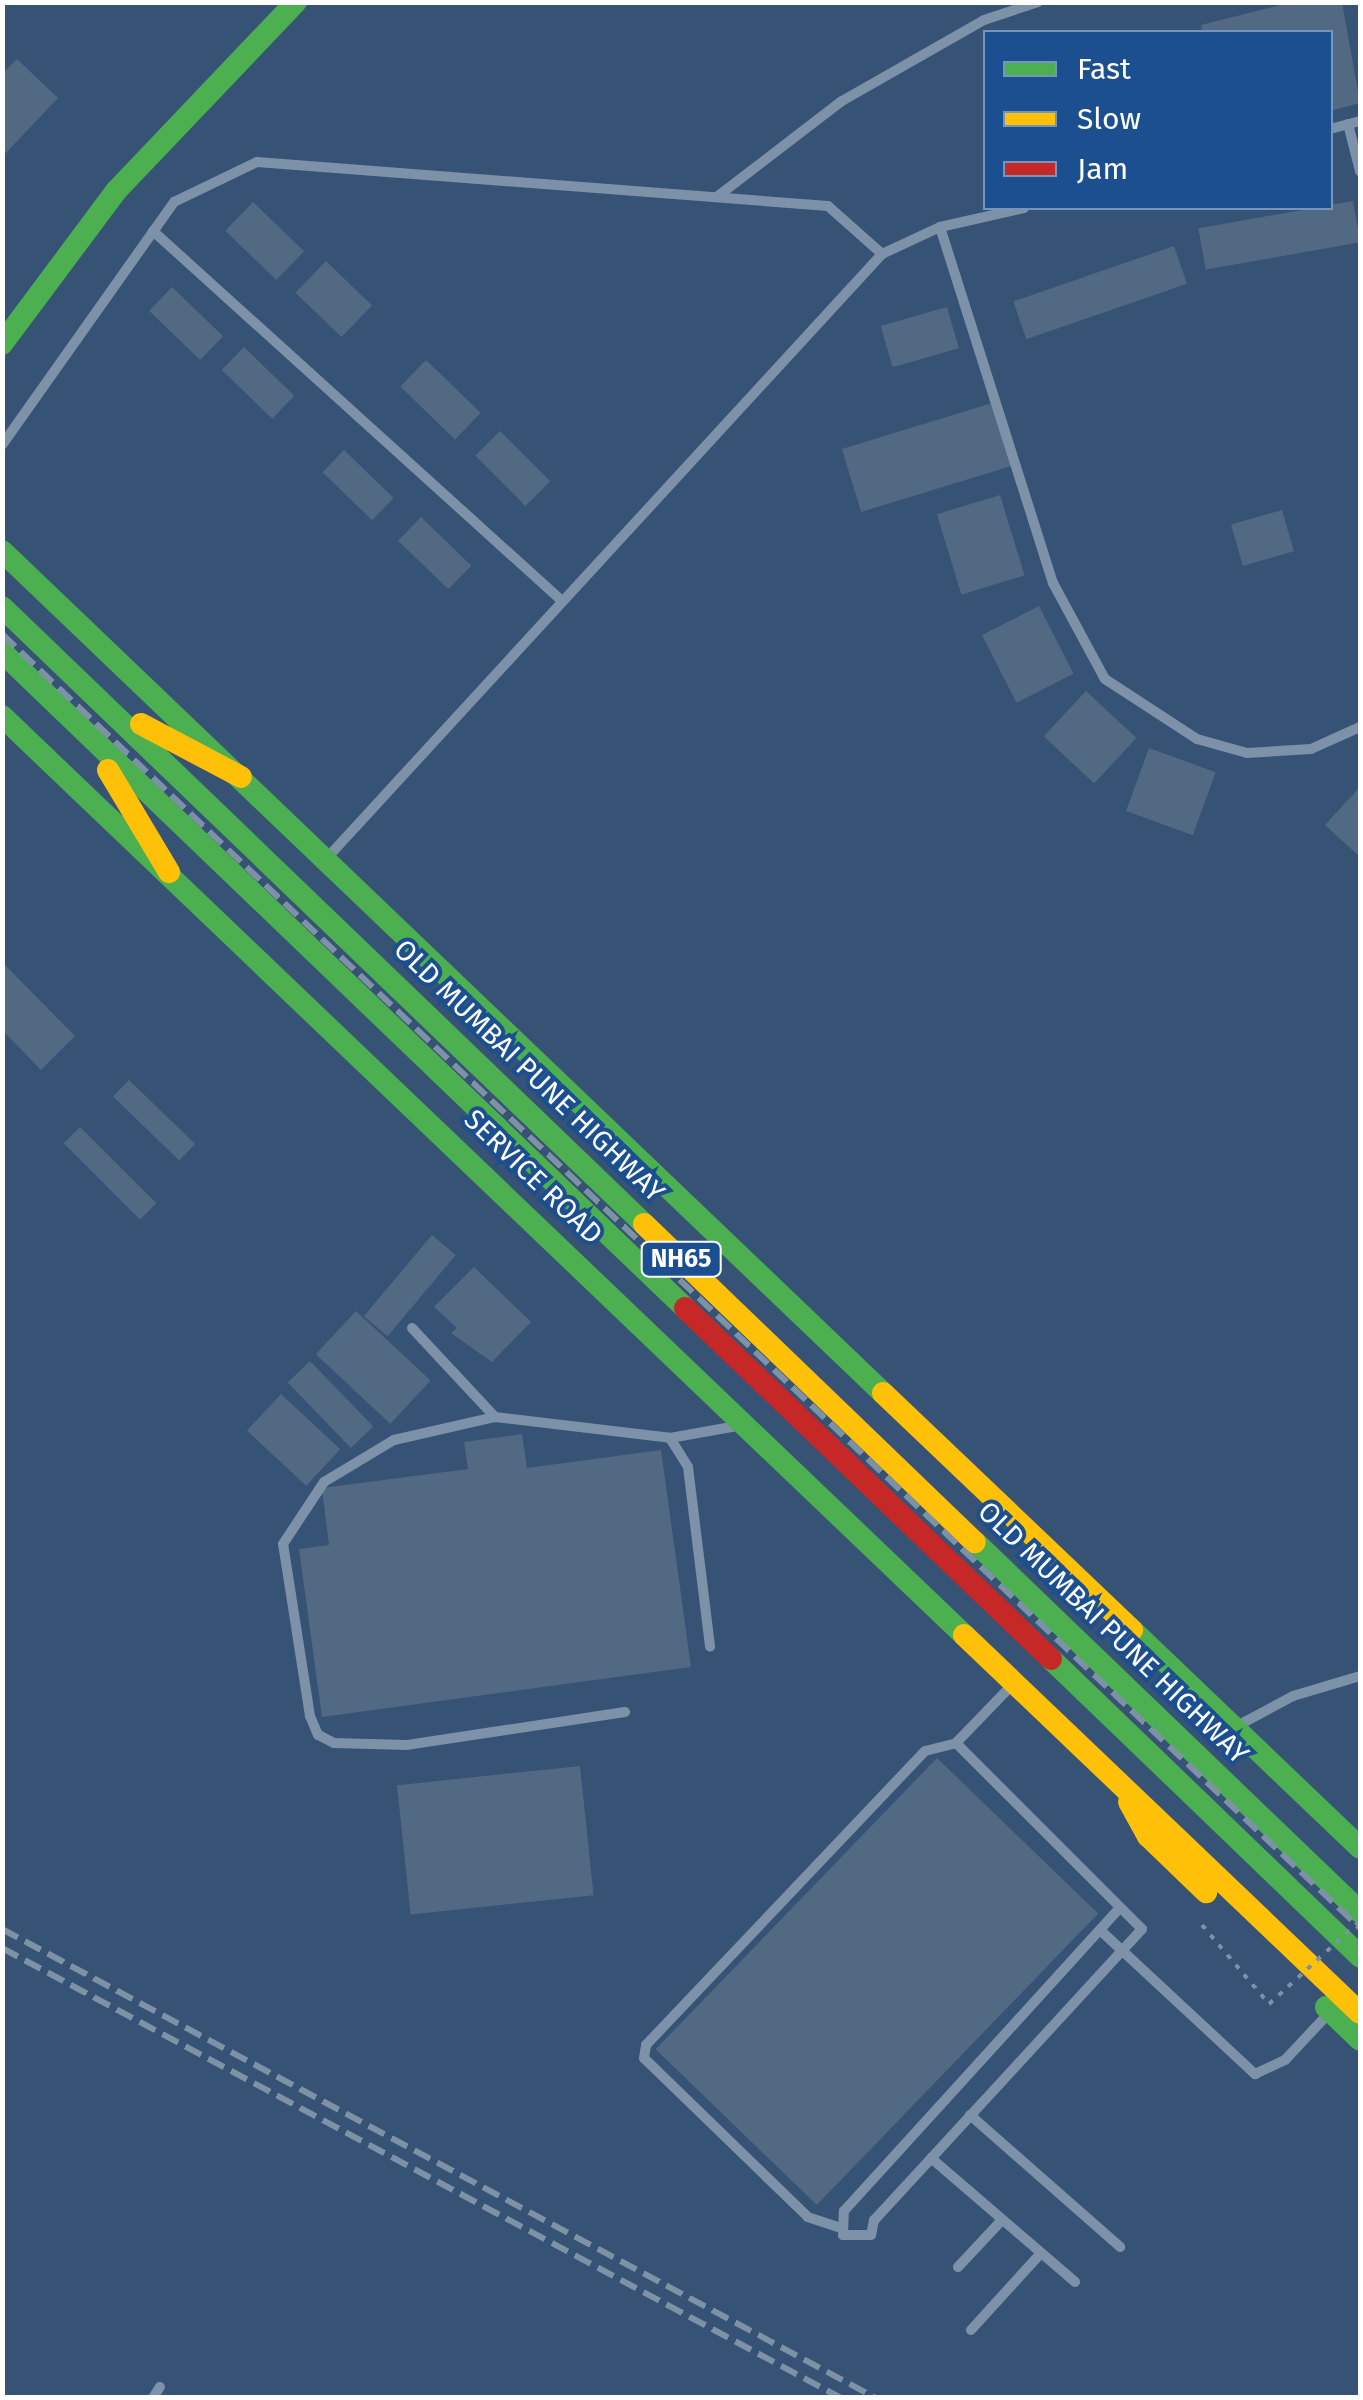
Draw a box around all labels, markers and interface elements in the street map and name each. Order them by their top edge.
legend [983,30,1333,210]
text: Fast [1077,51,1131,87]
text: Slow [1077,101,1141,137]
text: Jam [1077,151,1128,187]
street label: OLD MUMBAI PUNE HIGHWAY [387,933,671,1209]
street label: SERVICE ROAD [457,1103,609,1251]
road number: NH65 [638,1239,724,1279]
street label: OLD MUMBAI PUNE HIGHWAY [971,1495,1255,1771]

